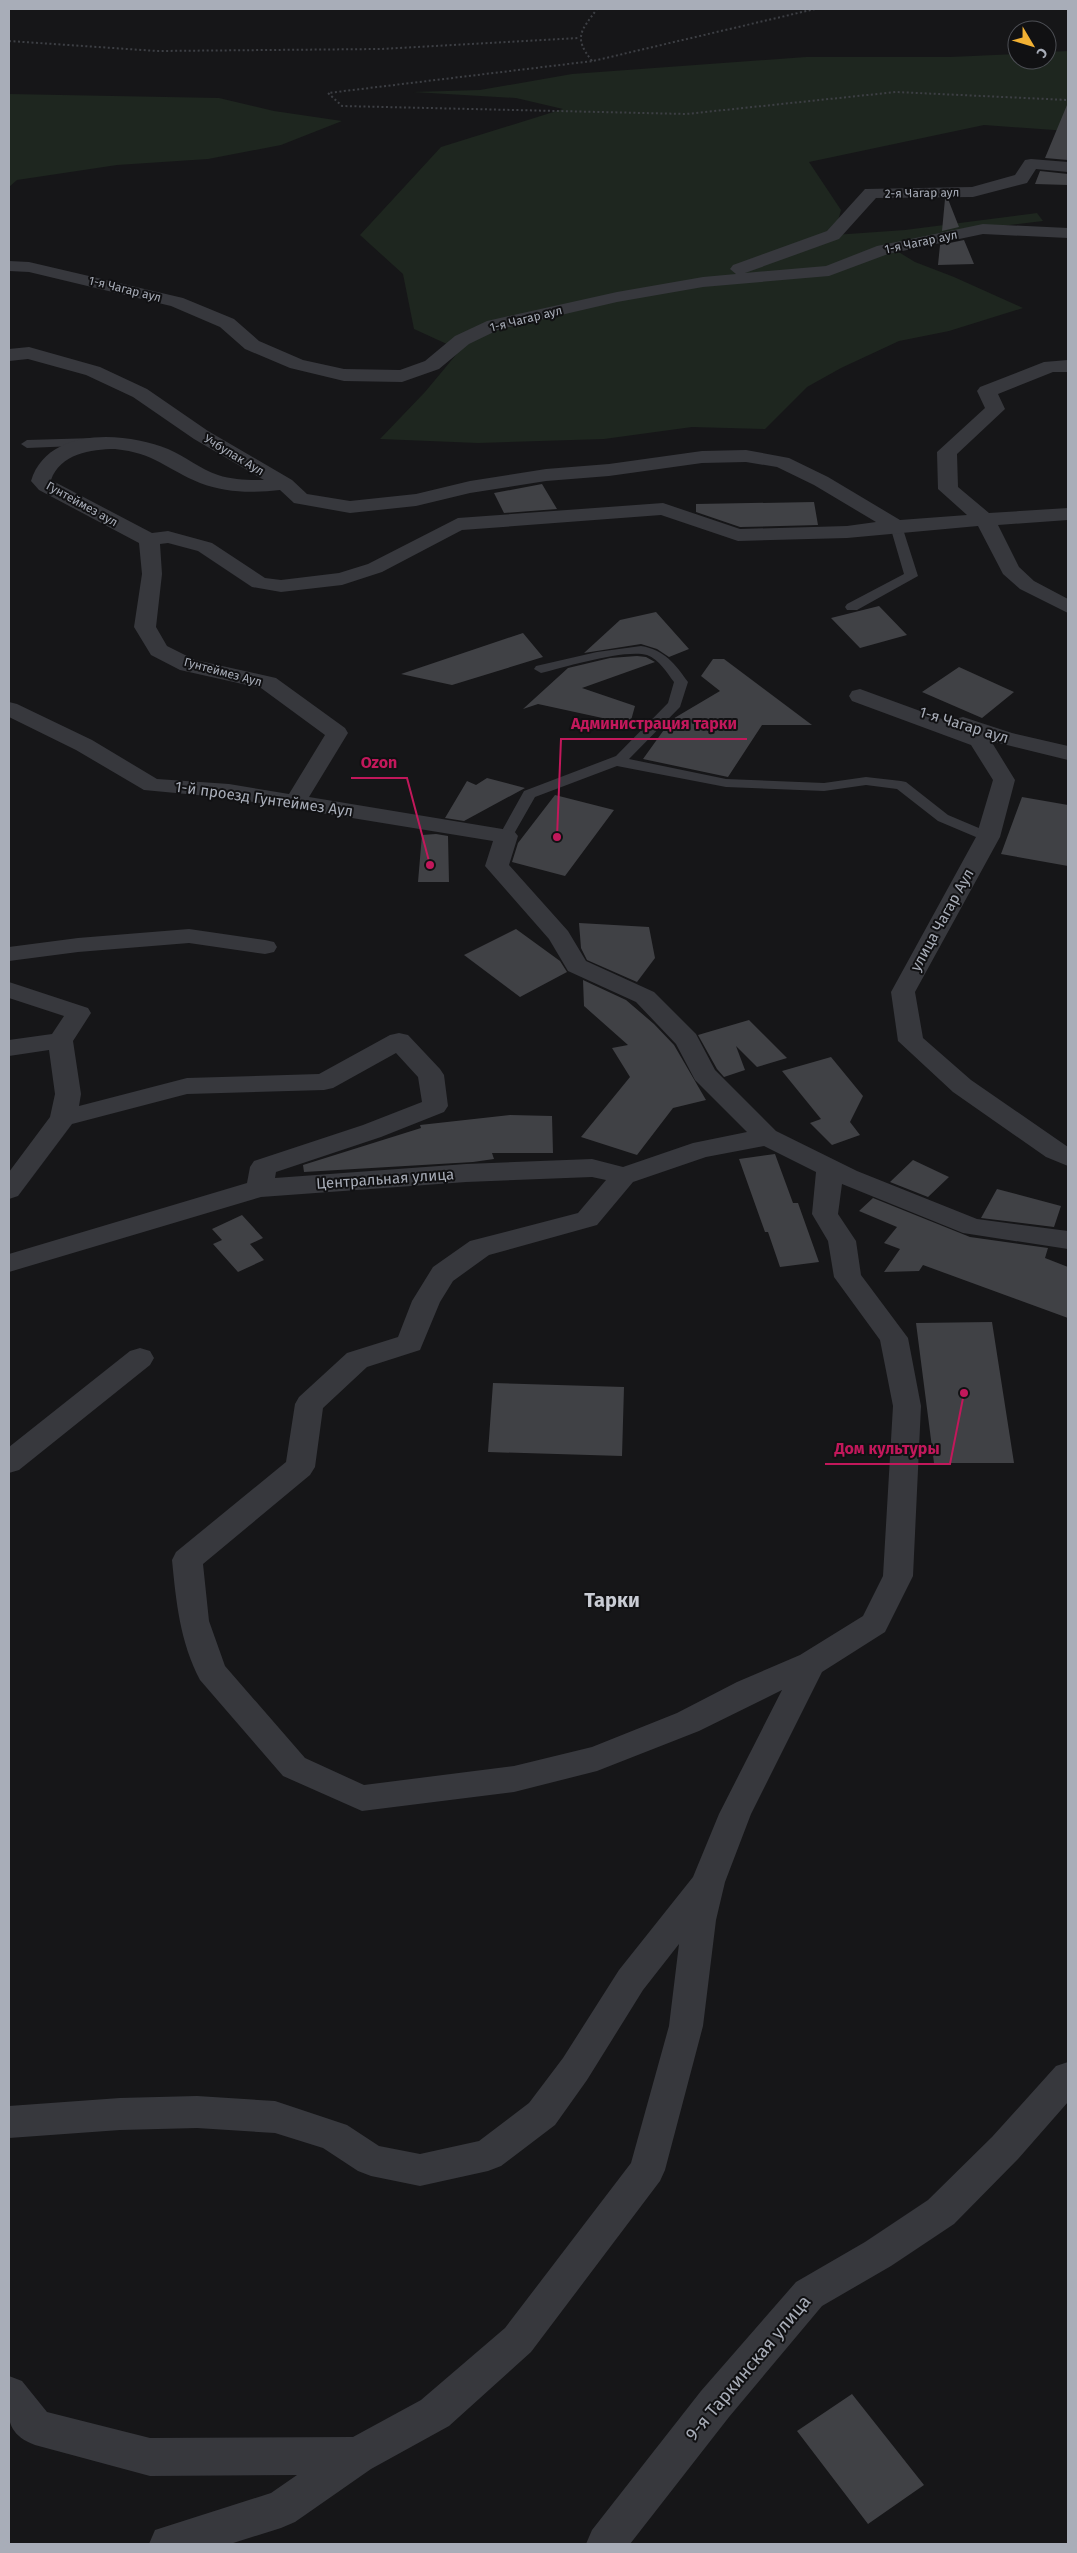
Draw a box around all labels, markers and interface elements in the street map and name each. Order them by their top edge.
north arrow [1007,20,1057,70]
text: С [1033,44,1051,61]
street label: 2-я Чагар аул [884,185,960,201]
street label: 1-я Чагар аул [883,227,959,257]
street label: 1-я Чагар аул [87,273,163,305]
street label: 1-я Чагар аул [488,303,564,335]
street label: Учбулак Аул [201,432,267,478]
street label: Гунтеймез аул [44,479,120,529]
street label: Гунтеймез Аул [183,655,263,689]
street label: 1-я Чагар аул [917,703,1011,747]
callout: Администрация тарки [561,708,747,739]
text: Администрация тарки [570,714,737,733]
callout: Ozon [351,747,407,778]
text: Ozon [361,753,397,772]
street label: 1-й проезд Гунтеймез Аул [174,778,354,820]
street label: улица Чагар Аул [906,866,978,974]
street label: Центральная улица [315,1165,455,1193]
callout: Дом культуры [825,1433,950,1464]
text: Дом культуры [833,1439,940,1458]
district label: Тарки [584,1588,640,1612]
street label: 9-я Таркинская улица [681,2291,815,2445]

